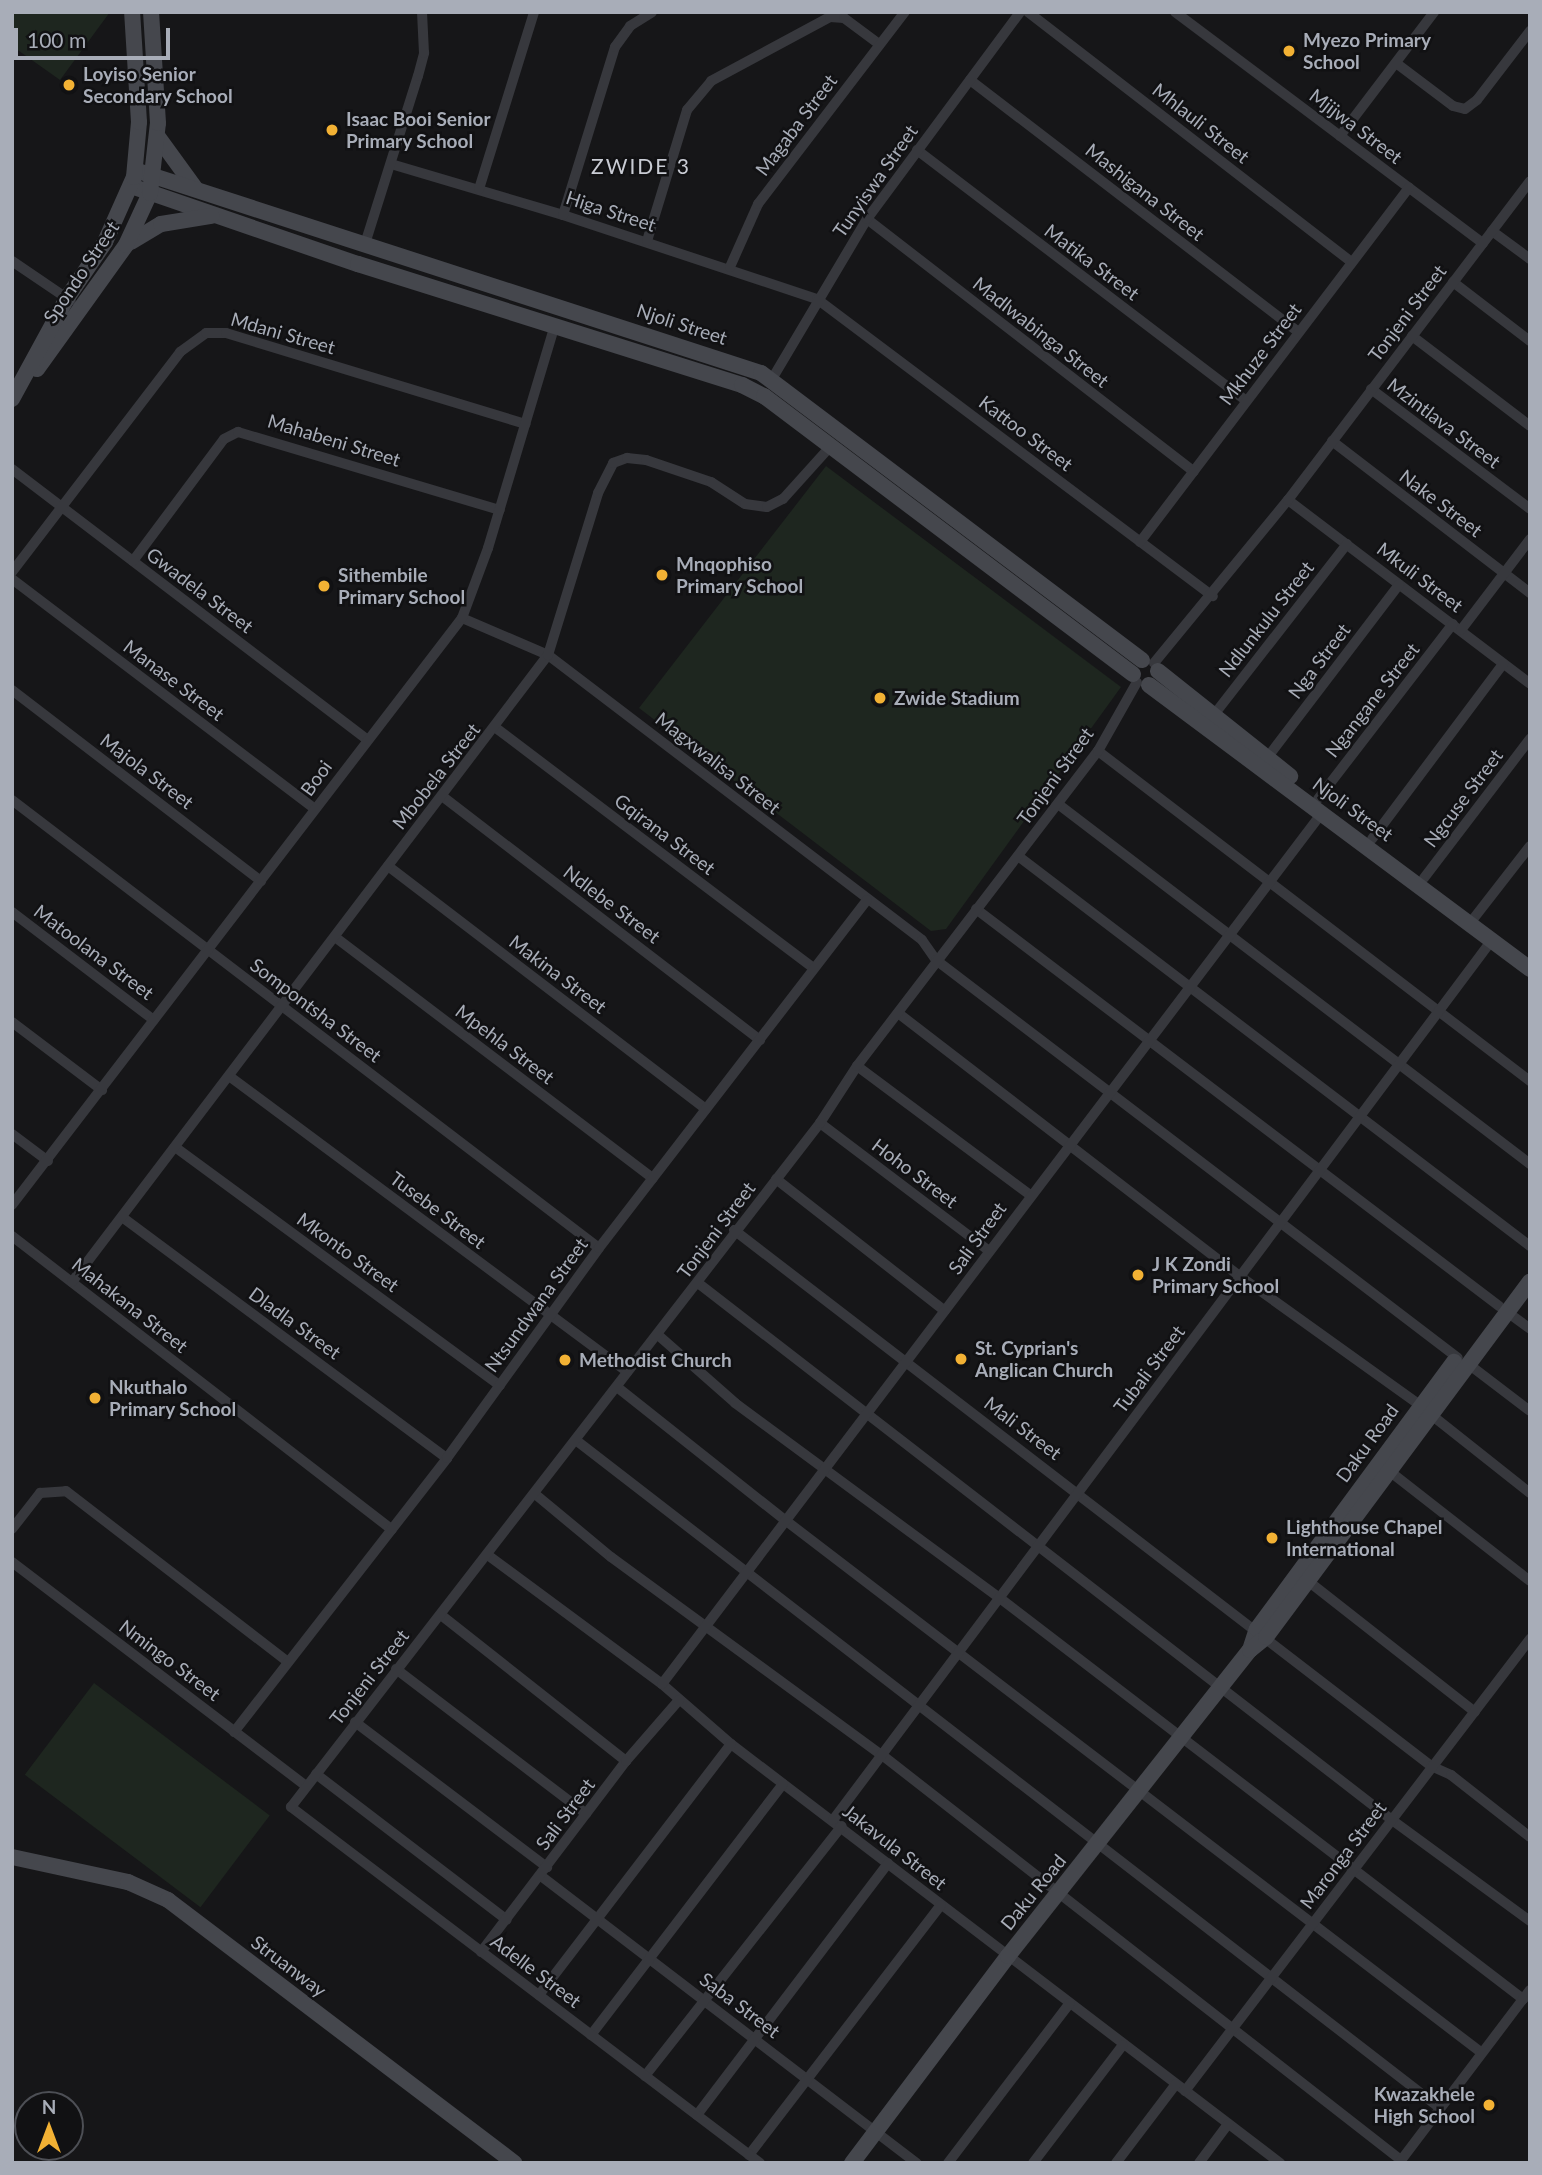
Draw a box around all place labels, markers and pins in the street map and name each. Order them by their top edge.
place label: Myezo Primary School [1303,29,1431,73]
marker: Myezo Primary School [1281,43,1297,59]
place label: Loyiso Senior Secondary School [83,63,233,107]
marker: Loyiso Senior Secondary School [61,77,77,93]
place label: Isaac Booi Senior Primary School [346,108,491,152]
marker: Isaac Booi Senior Primary School [324,122,340,138]
place label: Mnqophiso Primary School [676,553,804,597]
place label: Sithembile Primary School [338,564,466,608]
marker: Mnqophiso Primary School [654,567,670,583]
marker: Sithembile Primary School [316,578,332,594]
place label: Zwide Stadium [894,687,1020,709]
marker: Zwide Stadium [872,690,888,706]
place label: J K Zondi Primary School [1152,1253,1280,1297]
marker: J K Zondi Primary School [1130,1267,1146,1283]
place label: St. Cyprian's Anglican Church [975,1337,1113,1381]
place label: Methodist Church [579,1349,732,1371]
marker: St. Cyprian's Anglican Church [953,1351,969,1367]
marker: Methodist Church [557,1352,573,1368]
place label: Nkuthalo Primary School [109,1376,237,1420]
marker: Nkuthalo Primary School [87,1390,103,1406]
place label: Lighthouse Chapel International [1286,1516,1442,1560]
marker: Lighthouse Chapel International [1264,1530,1280,1546]
place label: Kwazakhele High School [1373,2083,1475,2127]
marker: Kwazakhele High School [1481,2097,1497,2113]

